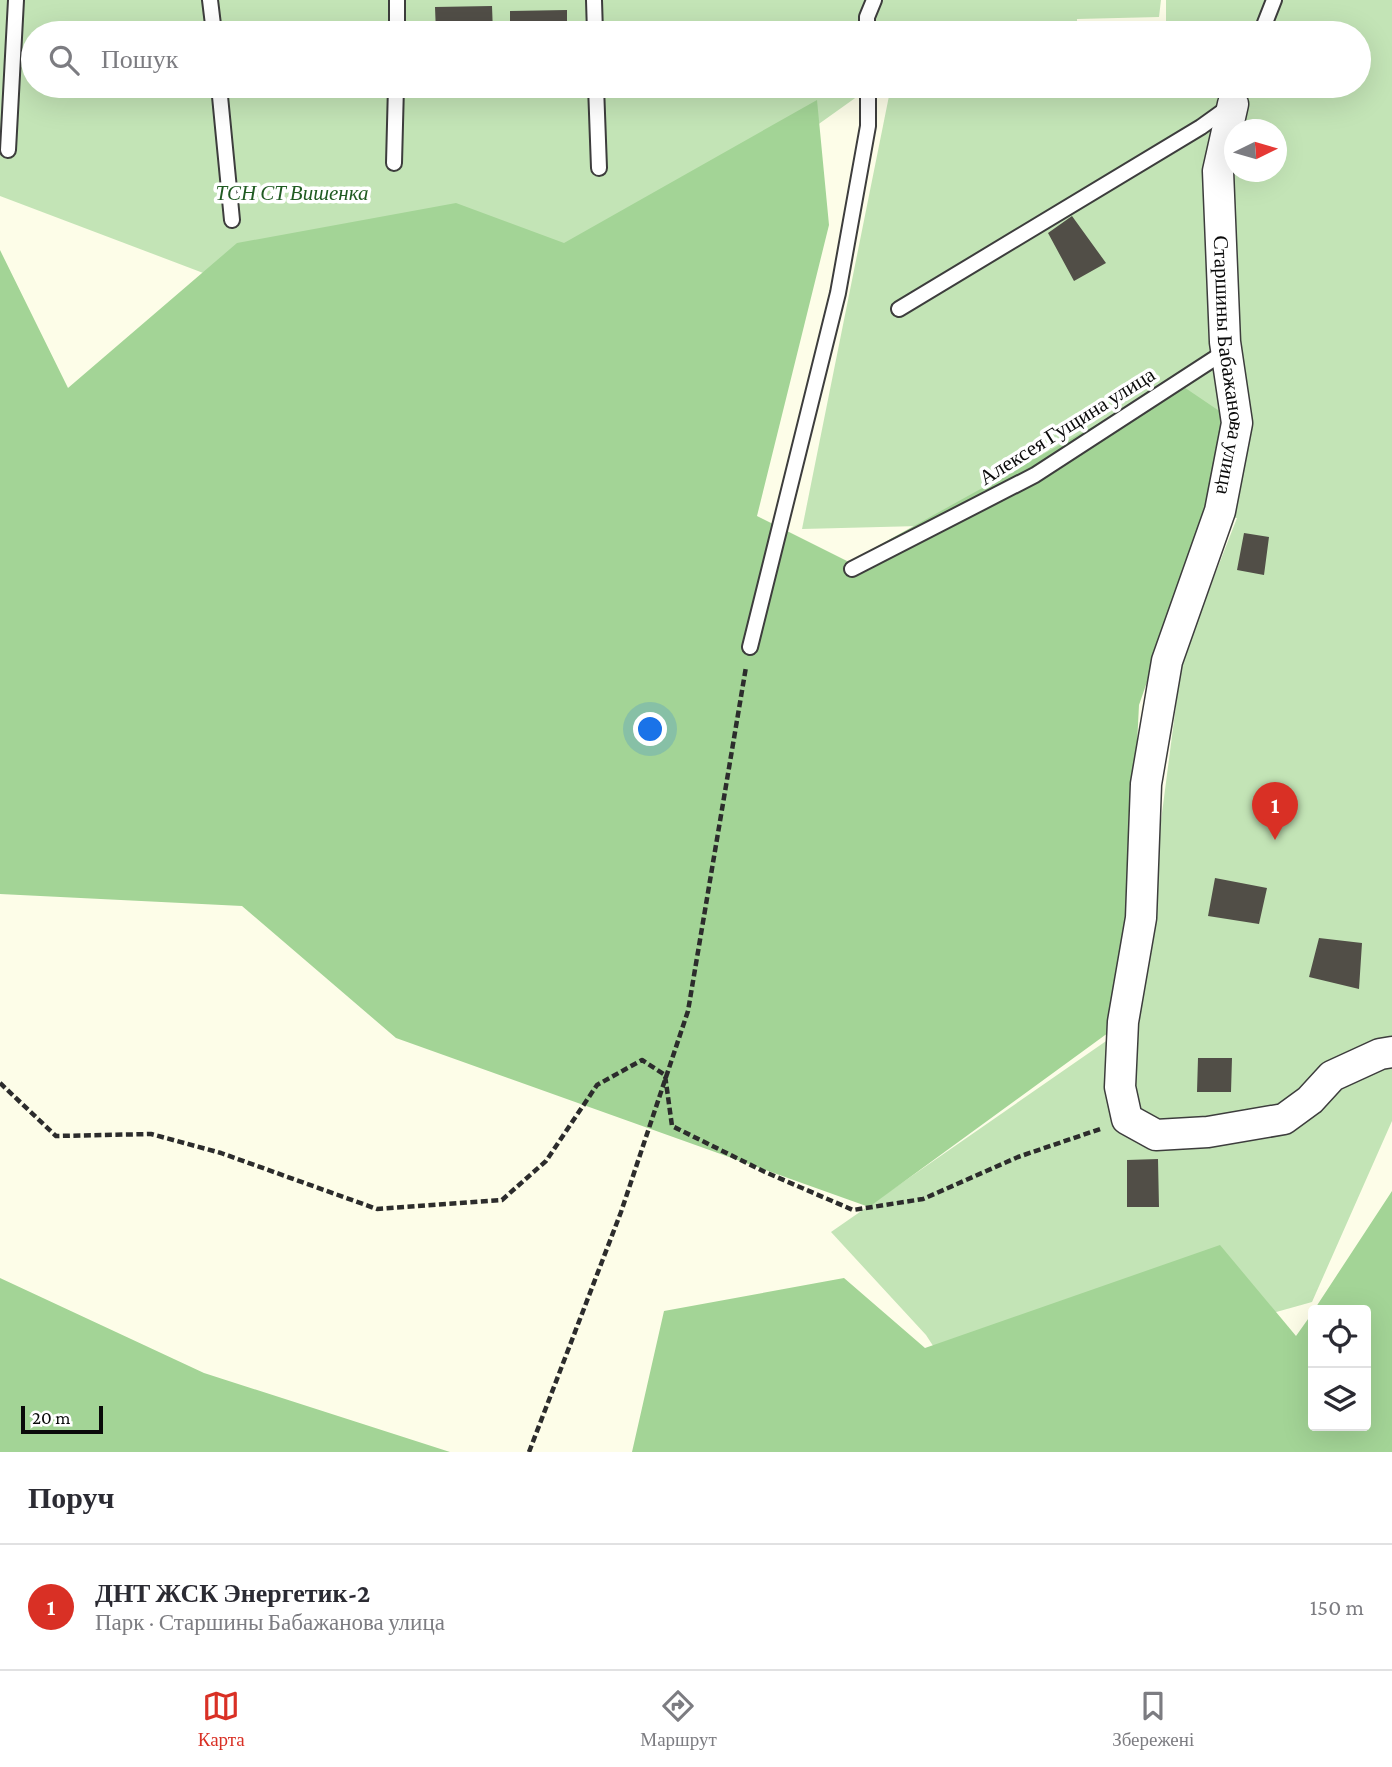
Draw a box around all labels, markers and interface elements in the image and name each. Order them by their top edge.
search box [21,21,1371,98]
icon: search [45,41,83,79]
text: Пошук [101,45,178,74]
north arrow [1224,119,1287,182]
park label: ТСН СТ Вишенка [215,181,369,205]
street label: Старшины Бабажанова улица [1209,235,1249,498]
street label: Алексея Гущина улица [975,362,1160,490]
your location [633,712,667,746]
pin: 1 [1252,782,1298,840]
map controls [1308,1305,1371,1431]
button: locate [1308,1305,1371,1368]
button: layers [1308,1368,1371,1431]
scale bar [21,1403,103,1435]
text: 20 m [32,1407,71,1428]
text: Поруч [28,1481,115,1514]
text: ДНТ ЖСК Энергетик-2 [95,1579,370,1608]
text: 1 [47,1594,55,1620]
text: 150 m [1310,1594,1364,1620]
text: Парк · Старшины Бабажанова улица [95,1609,445,1635]
tab: Карта [198,1687,245,1751]
tab: Маршрут [640,1687,717,1751]
tab: Збережені [1112,1687,1194,1751]

